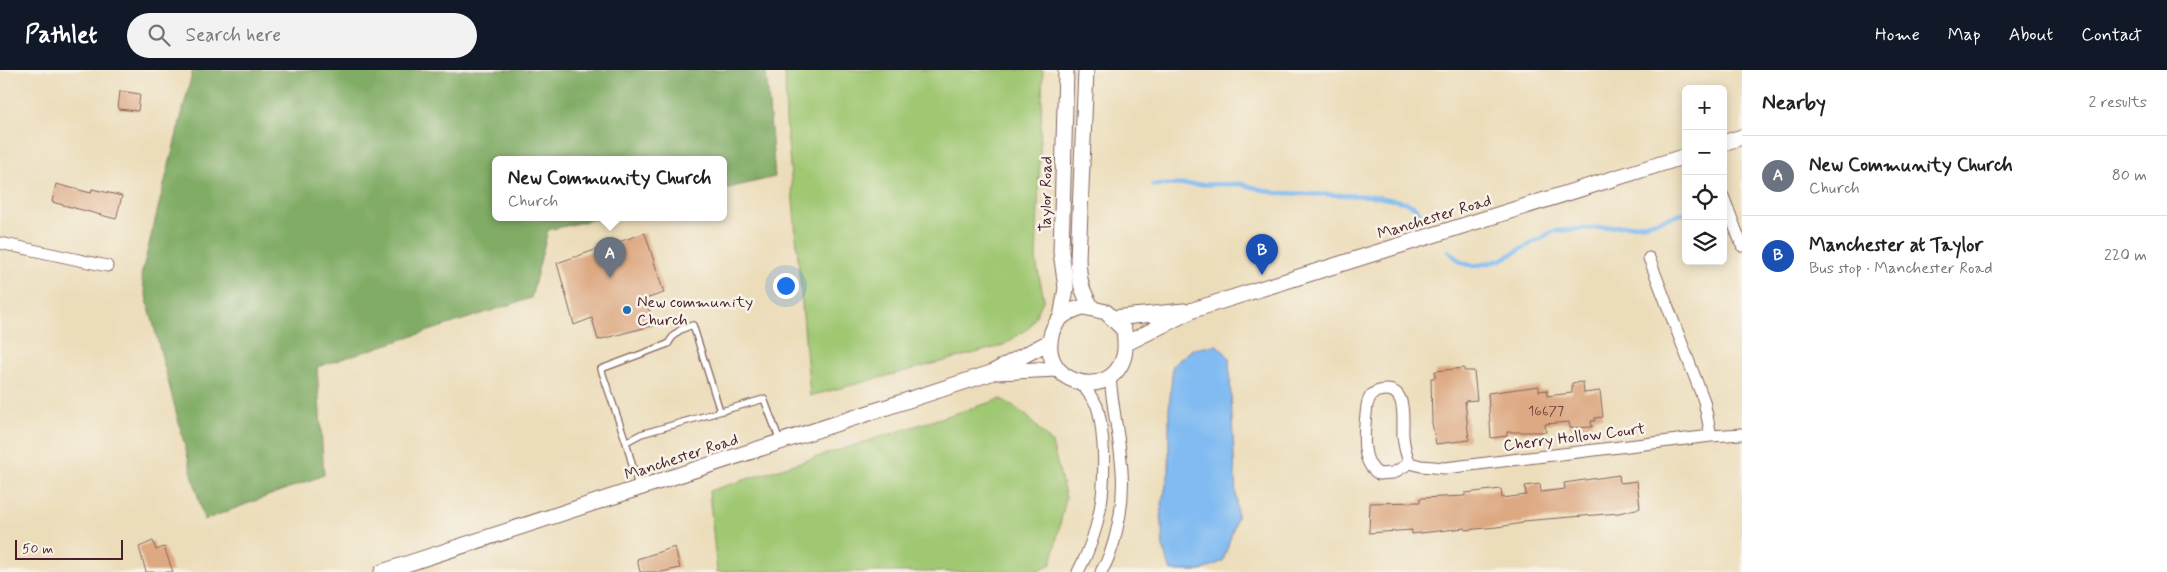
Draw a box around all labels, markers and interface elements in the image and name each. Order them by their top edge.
search box [127,13,477,58]
text: Pathlet [25,20,97,51]
icon: search [145,21,173,49]
text: Search here [185,23,281,48]
text: Home [1875,23,1920,47]
text: Map [1948,23,1981,47]
text: About [2009,23,2053,47]
text: Contact [2081,23,2142,47]
map controls [1682,85,1727,265]
button: + [1682,85,1727,130]
text: Nearby [1762,89,1826,117]
text: 2 results [2089,92,2147,113]
button: − [1682,130,1727,175]
text: New Community Church [1809,153,2013,178]
popup [492,156,727,221]
street label: Taylor Road [1035,156,1058,232]
text: A [1773,165,1783,186]
text: 80 m [2112,165,2147,186]
text: New Community Church [508,166,711,191]
button: locate [1682,175,1727,220]
text: Church [1809,178,1860,199]
street label: Manchester Road [1375,190,1494,245]
text: Church [508,191,558,212]
button: layers [1682,220,1727,265]
text: Manchester at Taylor [1809,233,1983,258]
pin: B [1246,234,1278,275]
pin: A [594,237,626,278]
text: B [1773,245,1783,266]
text: 220 m [2104,245,2147,266]
text: Bus stop · Manchester Road [1809,258,1993,279]
your location [773,273,799,299]
place label: New community Church [637,292,753,331]
marker: New community Church [621,304,633,316]
house number: 16677 [1528,402,1564,420]
street label: Cherry Hollow Court [1502,418,1647,457]
street label: Manchester Road [622,429,741,486]
scale bar [15,537,122,560]
text: 50 m [22,540,53,558]

